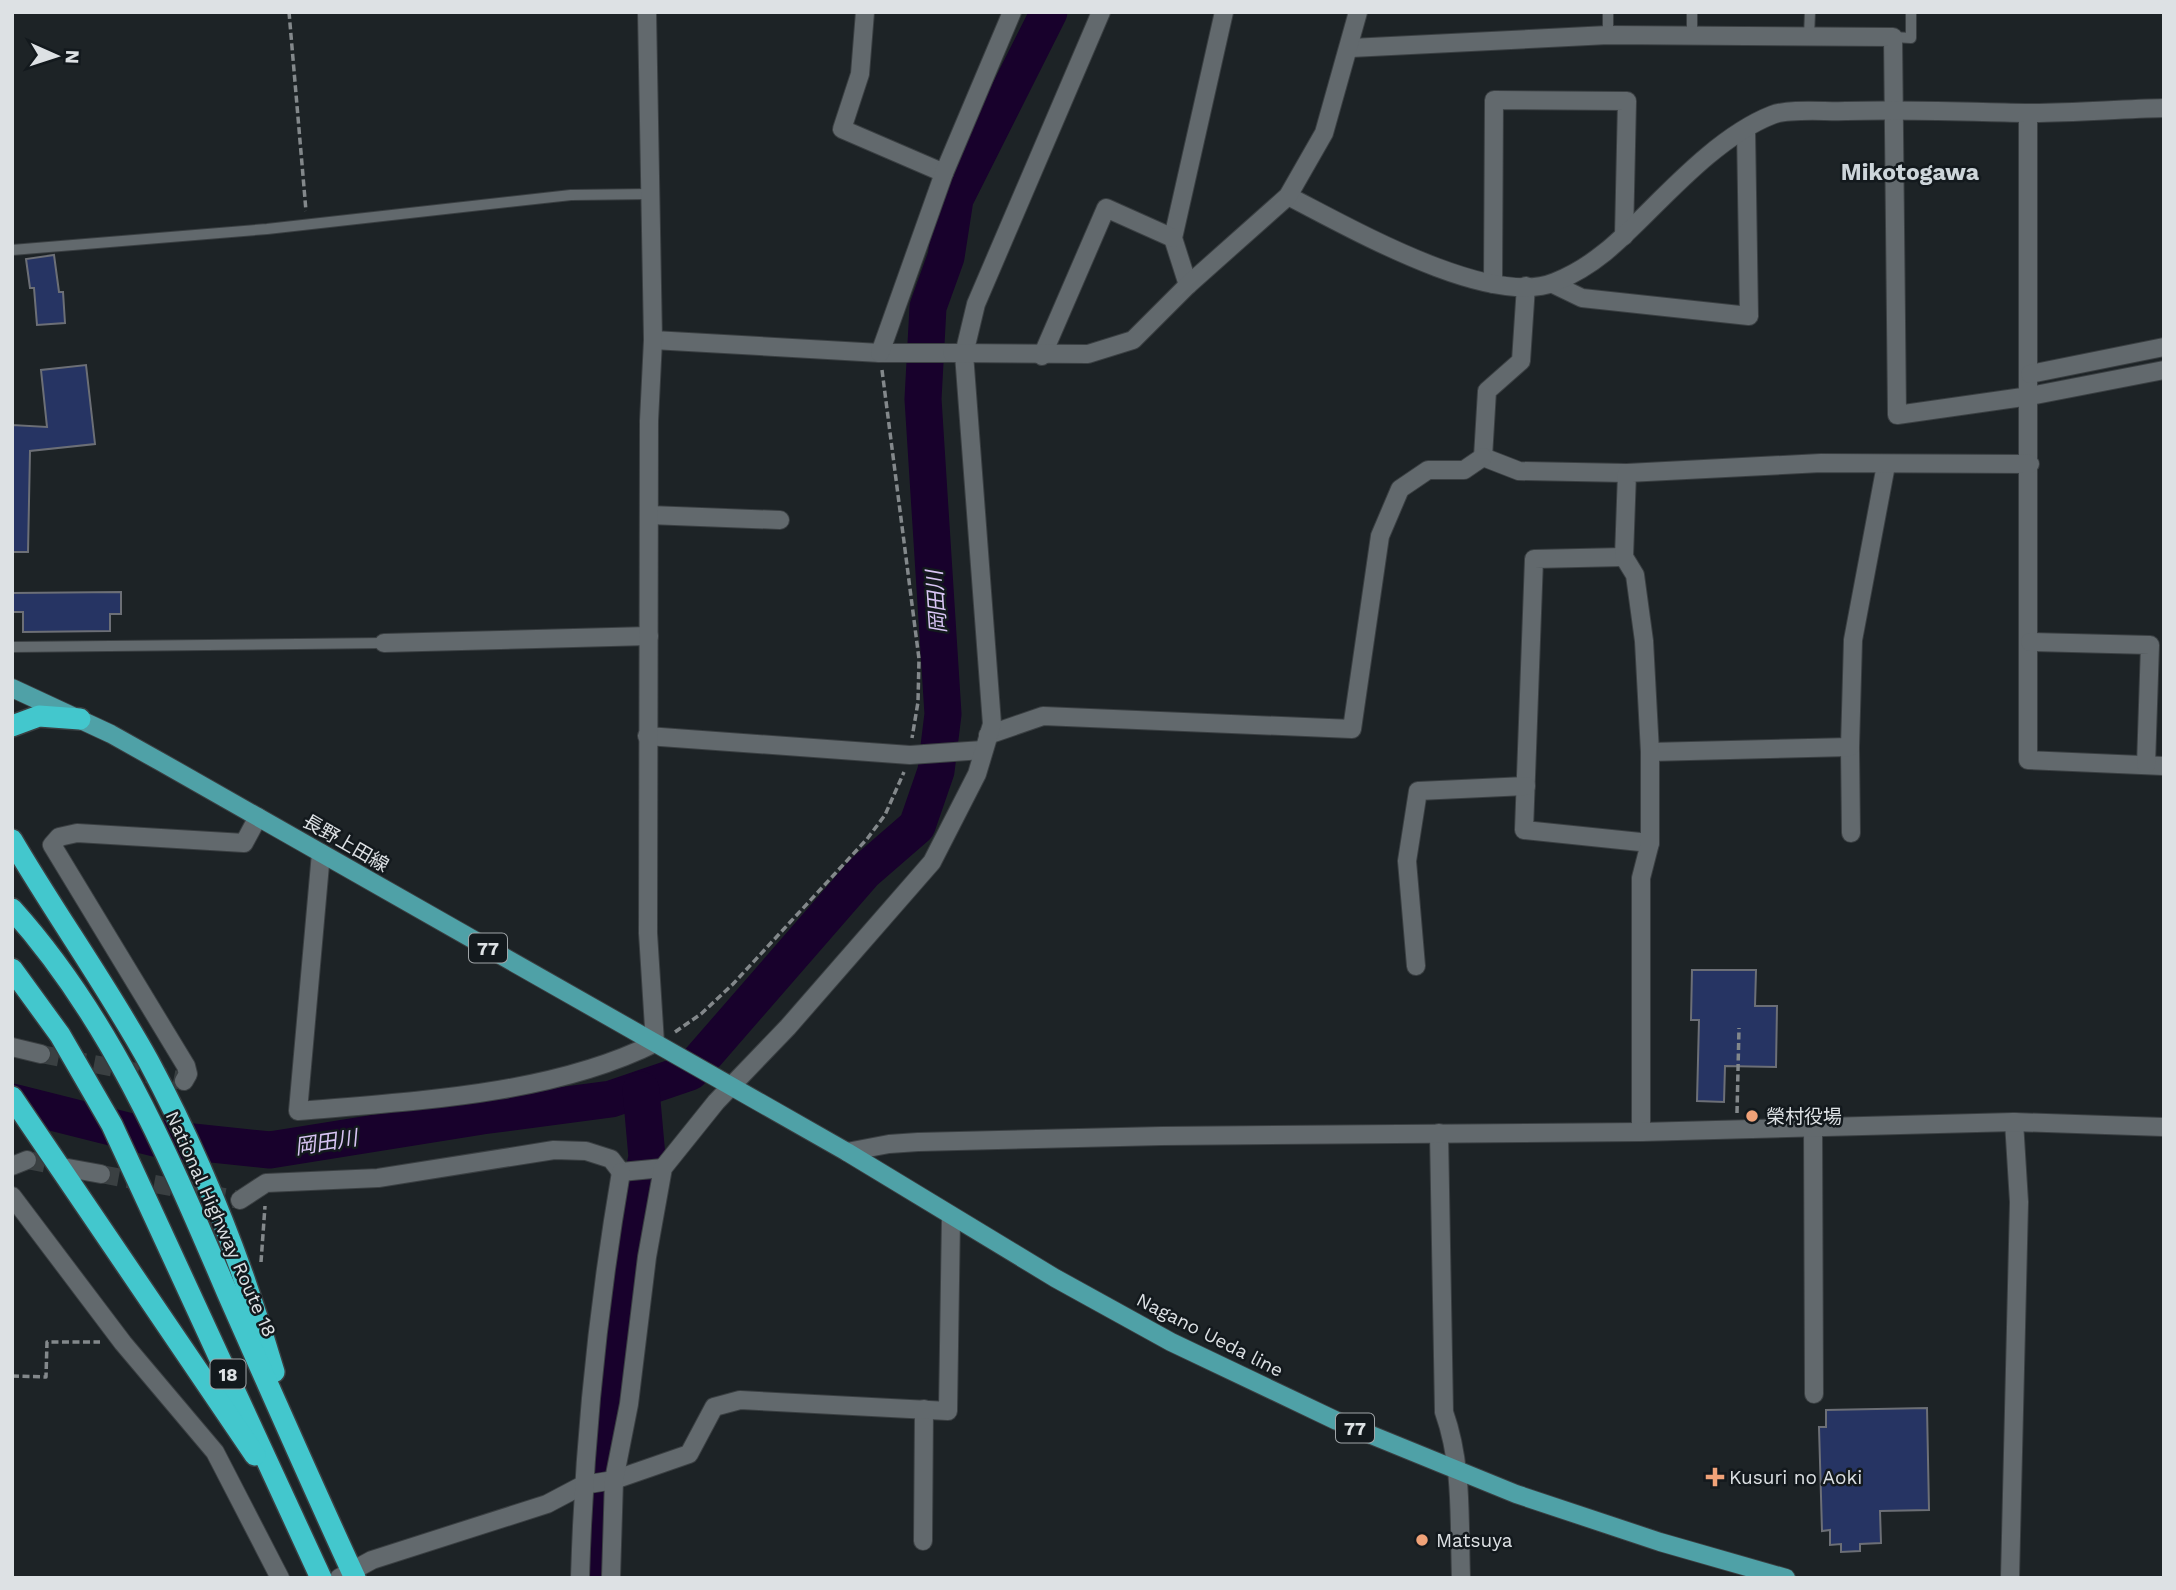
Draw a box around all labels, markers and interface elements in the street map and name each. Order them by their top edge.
north arrow [21,21,91,91]
text: N [61,49,84,65]
district label: Mikotogawa [1841,159,1980,186]
water label: 岡田川 [921,568,951,634]
street label: 長野上田線 [299,809,393,877]
road number: 77 [469,933,507,962]
place label: 榮村役場 [1766,1105,1842,1128]
street label: National Highway Route 18 [161,1108,281,1340]
marker: 榮村役場 [1744,1108,1760,1124]
water label: 岡田川 [293,1124,361,1159]
street label: Nagano Ueda line [1133,1288,1287,1382]
road number: 18 [210,1359,246,1388]
road number: 77 [1336,1414,1374,1442]
place label: Kusuri no Aoki [1729,1466,1862,1489]
marker: Kusuri no Aoki [1707,1469,1723,1485]
place label: Matsuya [1436,1529,1513,1552]
marker: Matsuya [1414,1532,1430,1548]

